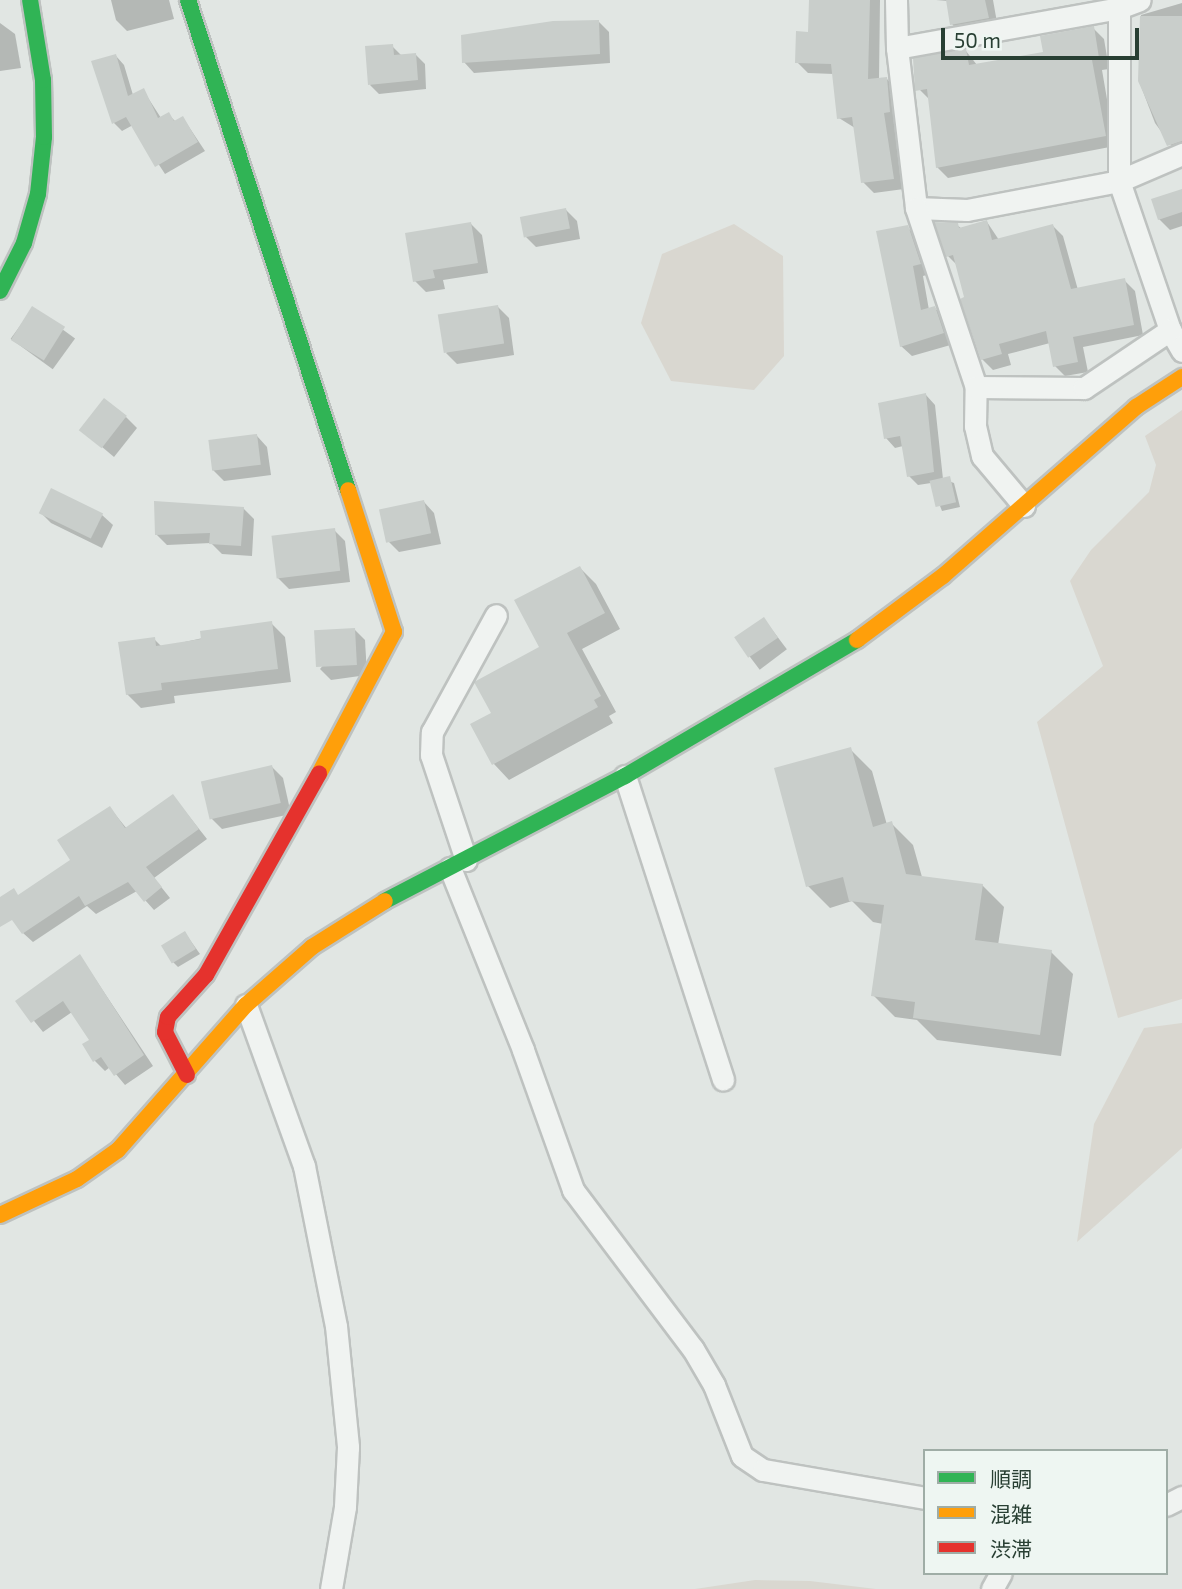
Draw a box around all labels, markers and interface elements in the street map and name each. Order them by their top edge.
scale bar [944,14,1142,58]
text: 50 m [954,27,1001,52]
legend [923,1449,1168,1575]
text: 順調 [990,1466,1032,1491]
text: 混雑 [990,1501,1032,1526]
text: 渋滞 [990,1536,1032,1561]

